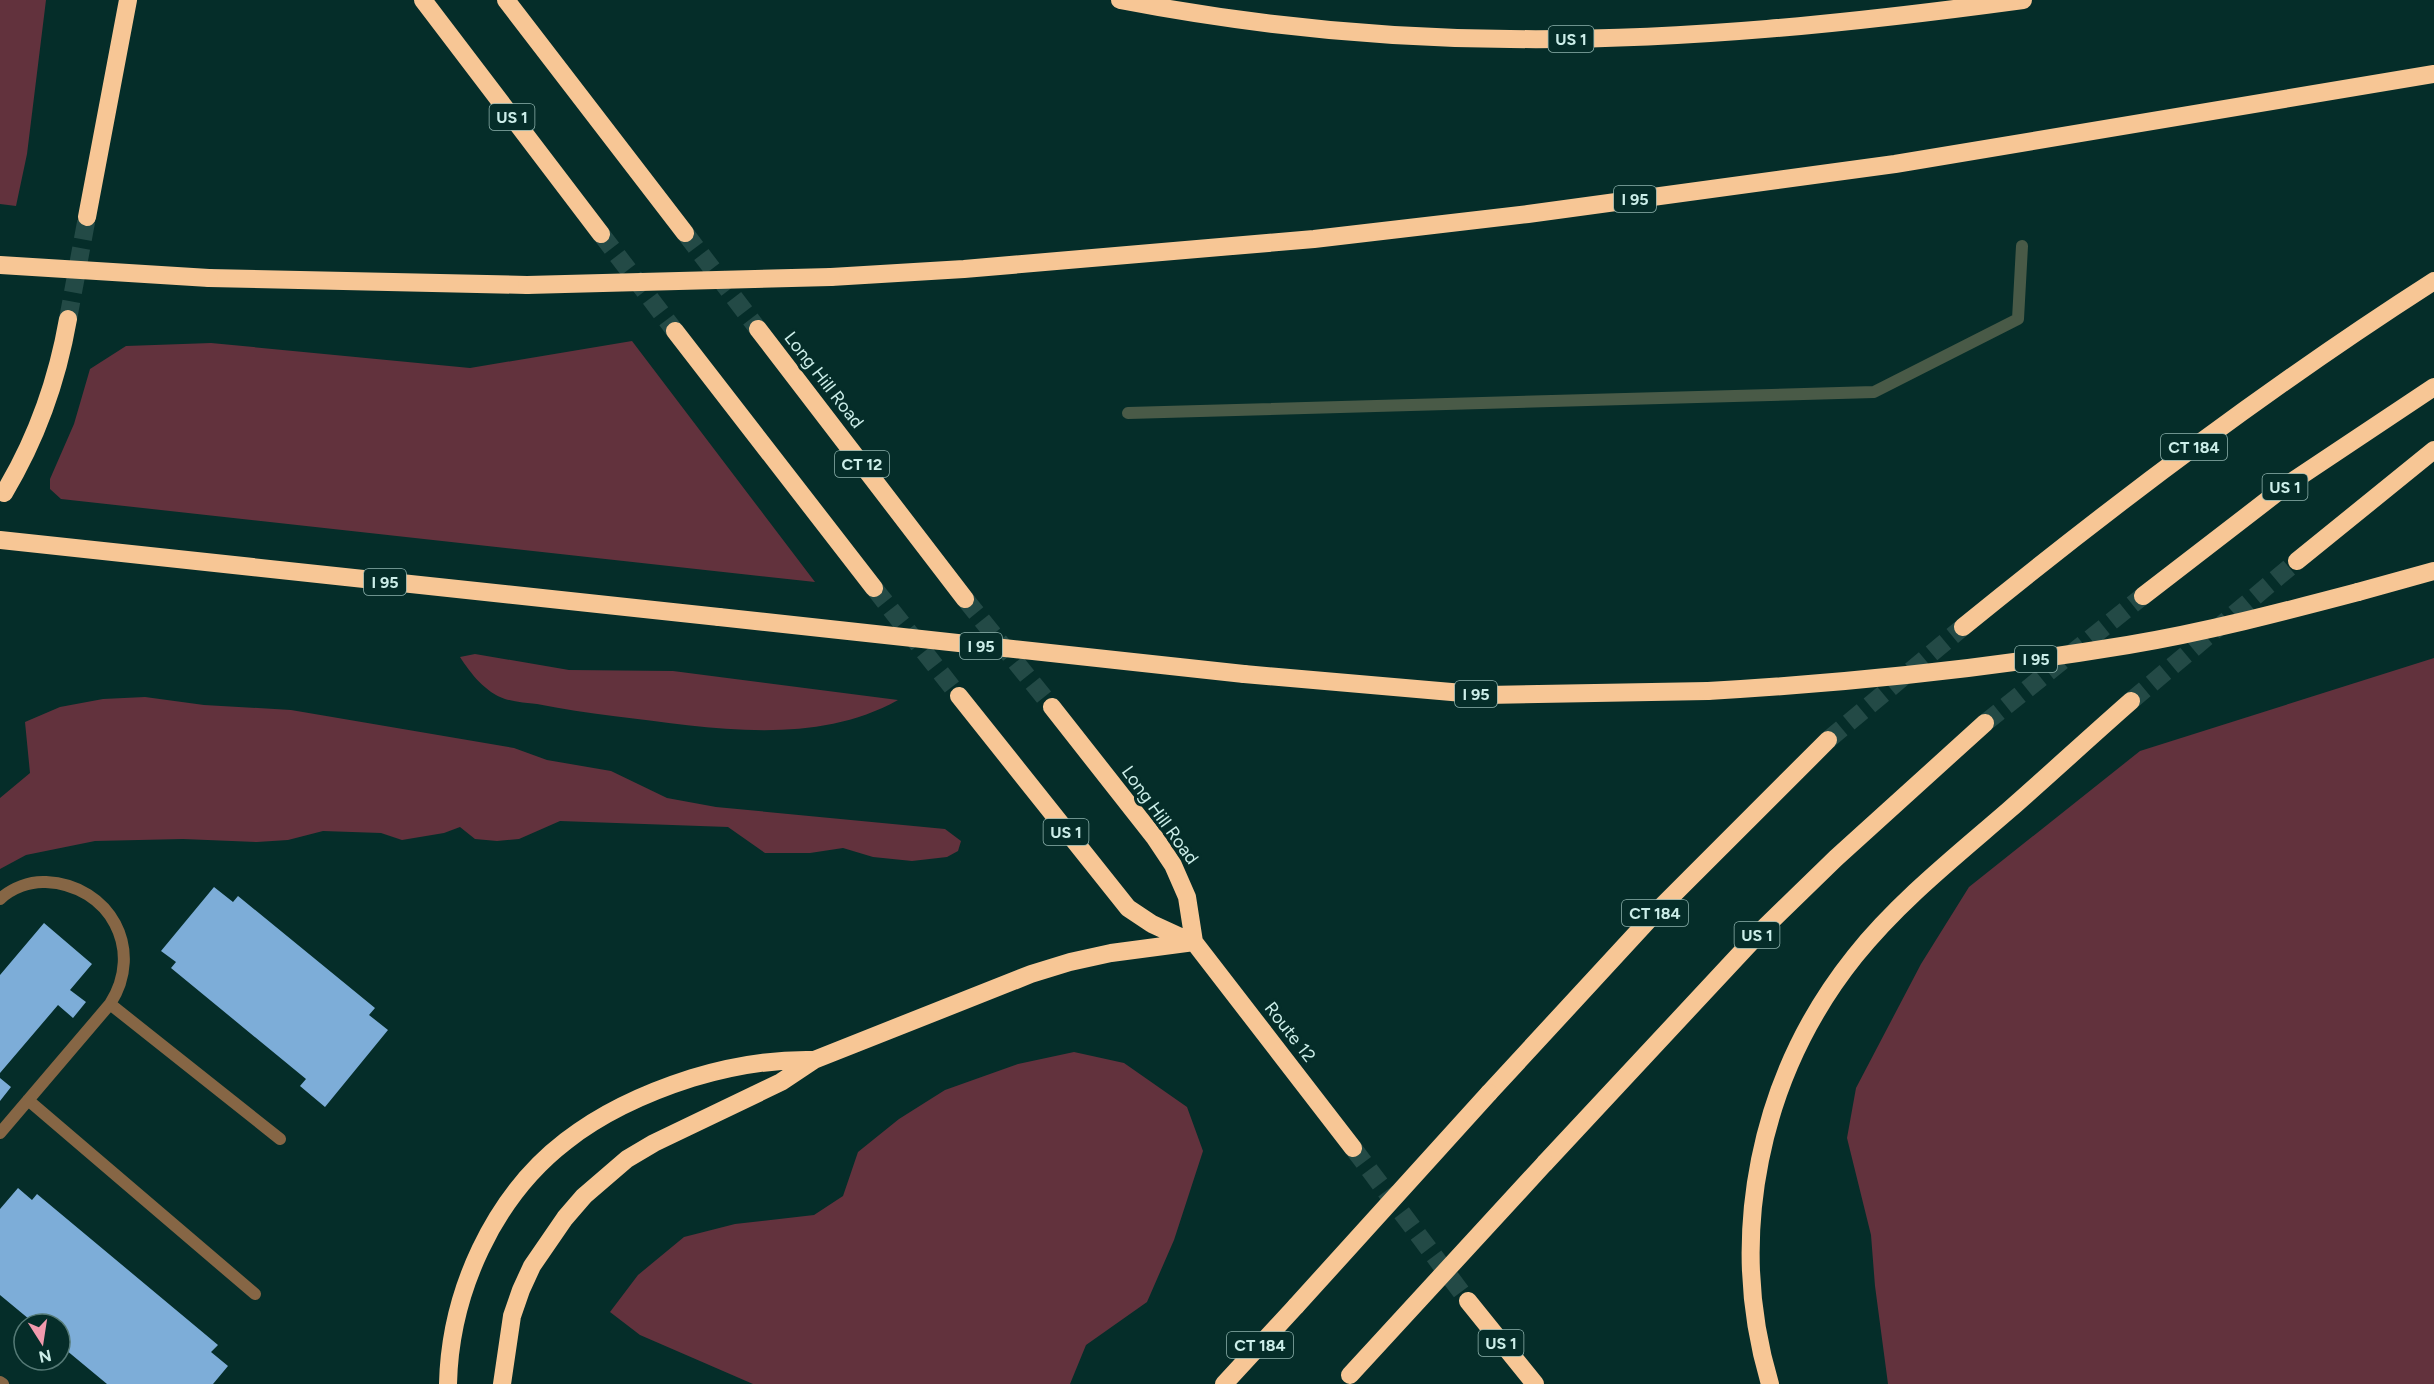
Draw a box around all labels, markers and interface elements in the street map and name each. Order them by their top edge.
road number: US 1 [1548,26,1594,52]
road number: US 1 [490,104,534,130]
road number: I 95 [1614,186,1656,212]
street label: Long Hill Road [780,327,868,433]
road number: CT 184 [2161,434,2227,460]
road number: CT 12 [835,451,889,477]
road number: US 1 [2262,474,2308,500]
road number: I 95 [364,569,406,595]
road number: I 95 [960,633,1002,659]
road number: I 95 [2015,646,2057,672]
road number: I 95 [1455,681,1497,707]
street label: Long Hill Road [1117,761,1203,869]
road number: US 1 [1044,819,1088,845]
road number: CT 184 [1622,900,1688,926]
road number: US 1 [1734,922,1780,948]
street label: Route 12 [1260,998,1320,1066]
north arrow [12,1312,72,1372]
road number: US 1 [1478,1330,1524,1356]
road number: CT 184 [1227,1332,1293,1358]
text: N [37,1346,53,1367]

